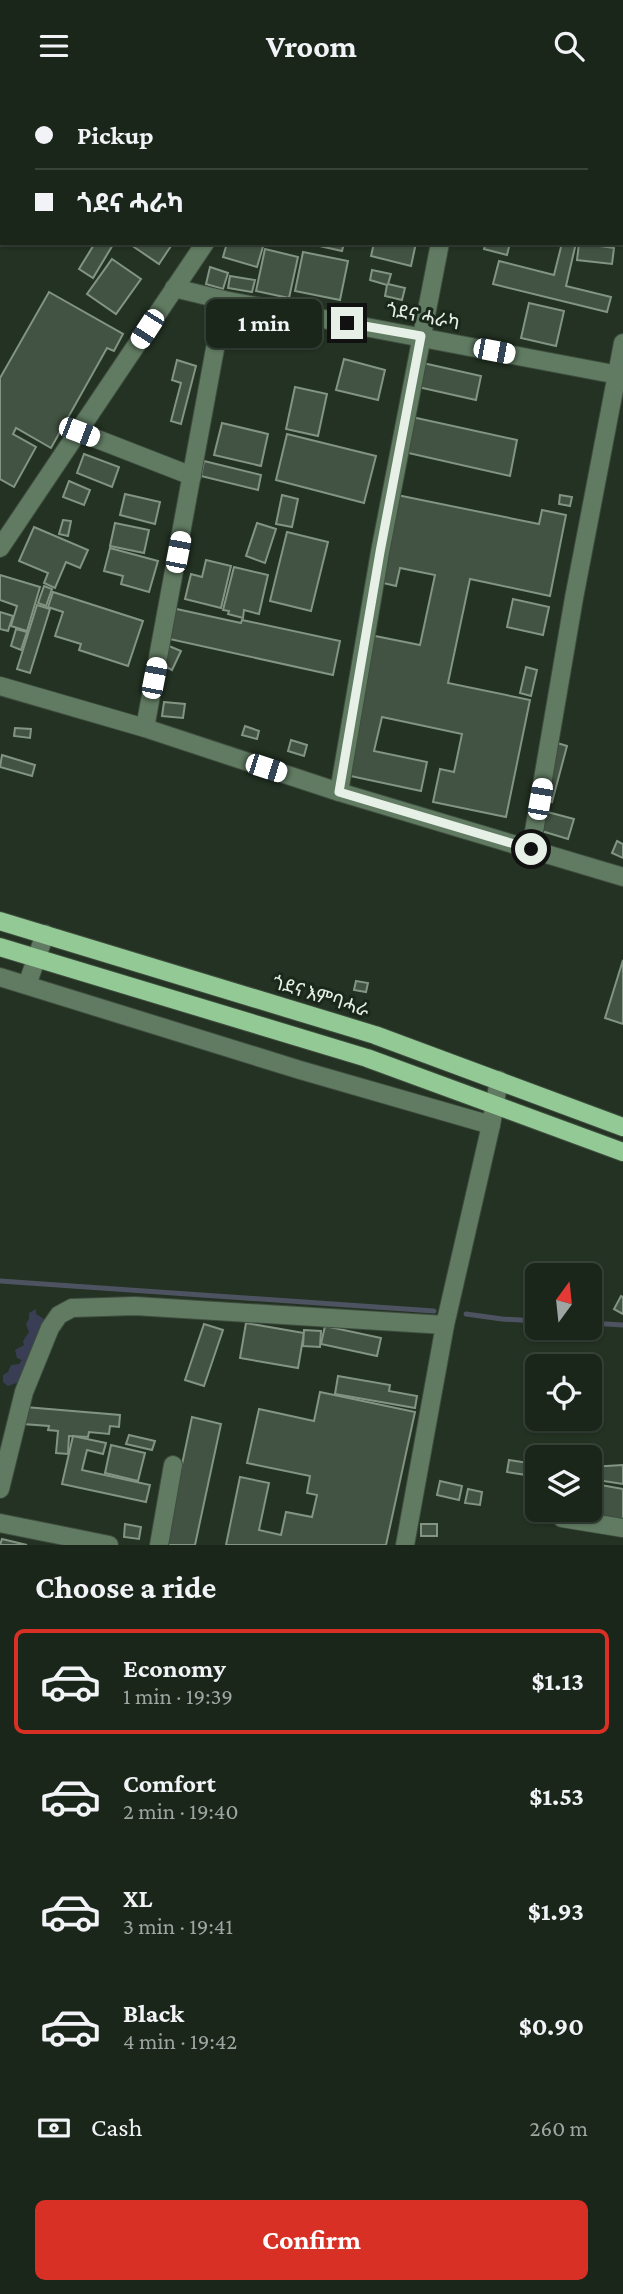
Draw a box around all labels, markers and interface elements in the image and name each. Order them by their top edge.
icon: menu [35,27,73,65]
icon: search [550,27,588,65]
text: Vroom [266,28,357,64]
text: Pickup [77,121,154,150]
text: ጎደና ሓራካ [77,189,184,218]
callout: 1 min [207,299,322,347]
street label: ጎደና ሓራካ [384,299,462,333]
car [127,306,168,352]
route end [331,307,363,339]
text: 1 min [238,310,290,336]
car [472,337,517,365]
car [56,415,103,449]
car [164,529,193,575]
car [140,655,169,701]
car [243,752,290,784]
car [527,776,554,822]
route start [515,833,547,865]
street label: ጎደና እምባሓራ [270,971,372,1021]
north arrow [525,1263,602,1341]
map controls [525,1263,602,1522]
button: locate [525,1354,602,1431]
button: layers [525,1445,602,1522]
text: Choose a ride [35,1569,216,1605]
icon: car [39,1650,102,1713]
text: Economy [123,1654,226,1683]
text: $1.13 [532,1667,584,1696]
text: 1 min · 19:39 [123,1683,233,1709]
icon: car [39,1765,102,1828]
text: Comfort [123,1769,216,1798]
text: $1.53 [529,1782,584,1811]
text: 2 min · 19:40 [123,1798,239,1824]
icon: car [39,1880,102,1943]
text: XL [123,1884,152,1913]
text: $1.93 [528,1897,584,1926]
text: 3 min · 19:41 [123,1913,233,1939]
icon: car [39,1995,102,2058]
text: Black [123,1999,184,2028]
text: $0.90 [519,2012,584,2041]
text: 4 min · 19:42 [123,2028,237,2054]
icon: cash [35,2109,73,2147]
text: Cash [91,2113,142,2142]
text: 260 m [530,2115,588,2141]
button: Confirm [35,2200,588,2280]

